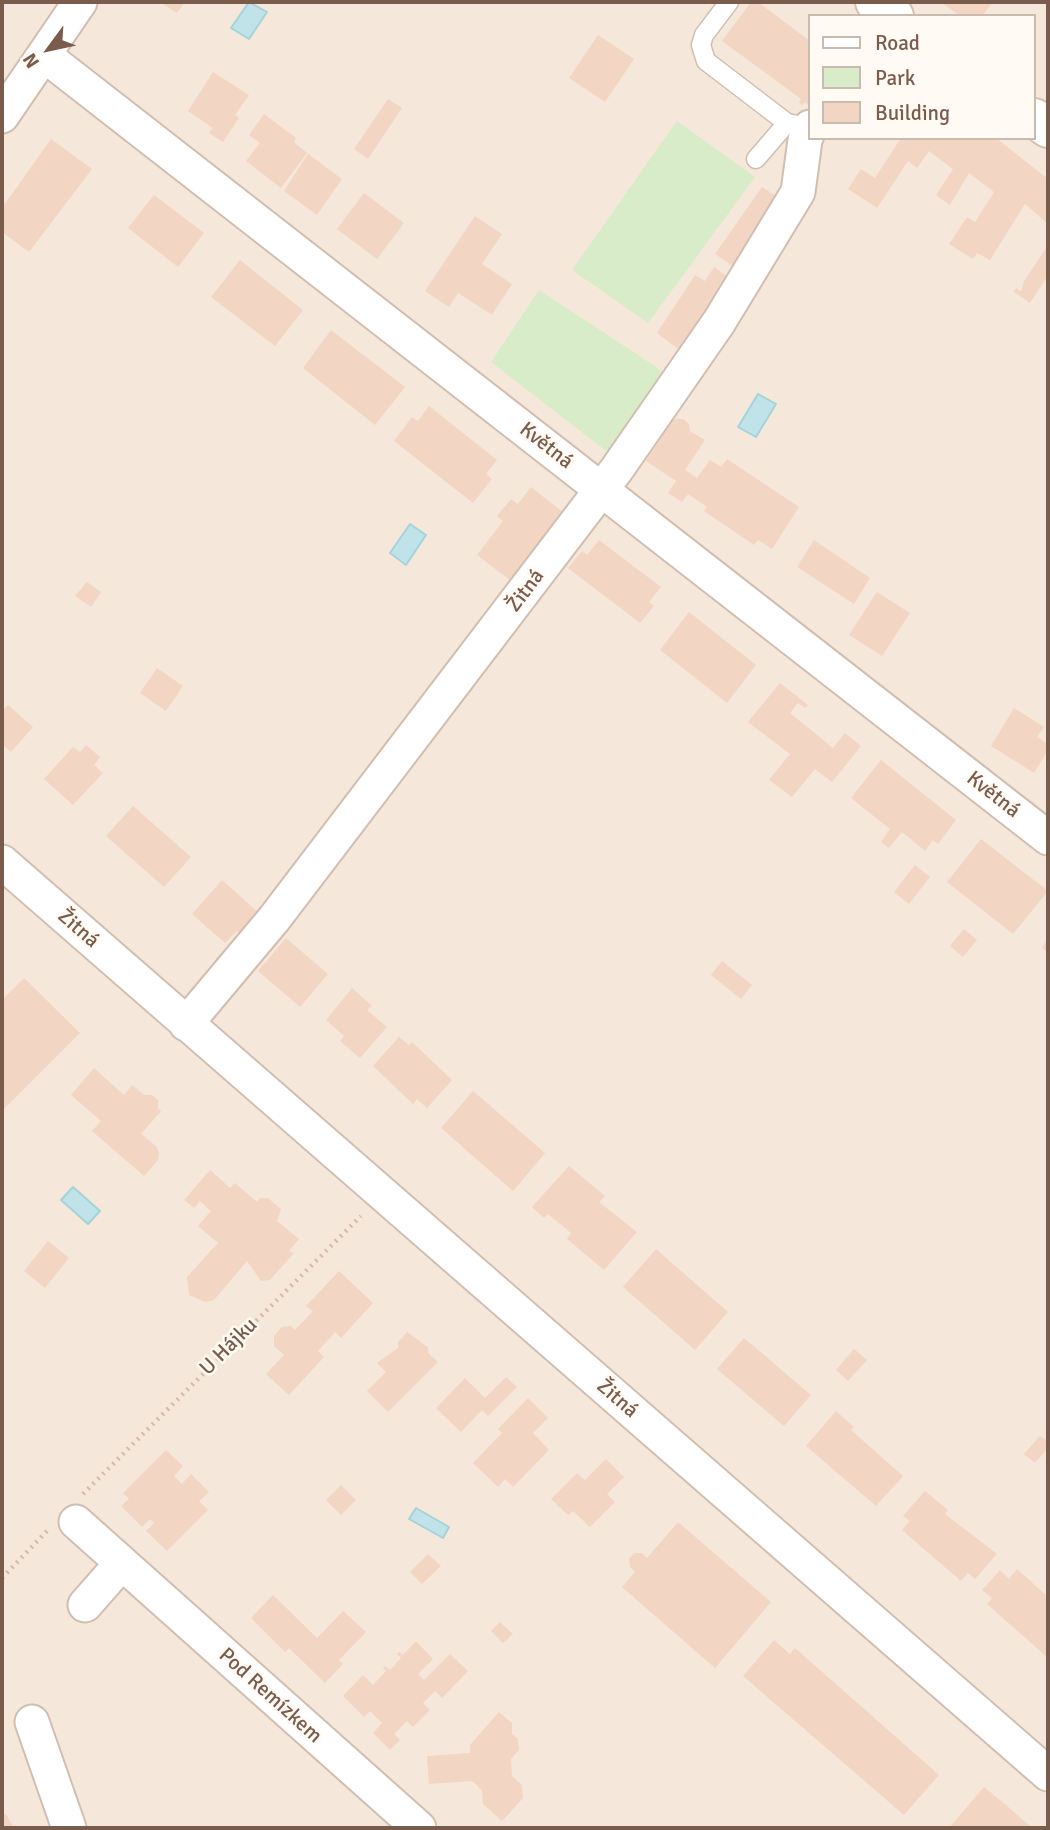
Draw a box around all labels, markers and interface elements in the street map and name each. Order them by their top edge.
north arrow [14,14,84,84]
legend [808,14,1036,140]
text: Road [875,30,920,56]
text: N [18,48,45,73]
text: Park [875,65,915,91]
text: Building [875,100,950,126]
street label: Květná [514,417,578,475]
street label: Žitná [502,565,550,617]
street label: Květná [961,766,1025,824]
street label: Žitná [52,904,104,954]
street label: U Hájku [195,1313,263,1381]
street label: Žitná [591,1374,643,1424]
street label: Pod Remízkem [213,1643,327,1749]

